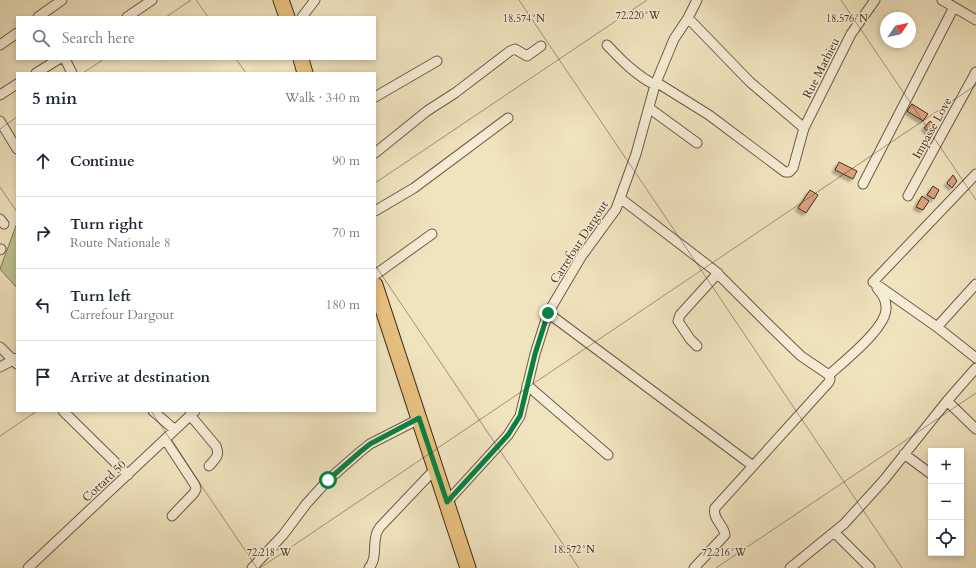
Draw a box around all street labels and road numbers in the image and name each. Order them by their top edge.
street label: Rue Mathieu [799,35,843,101]
street label: Impasse Love [909,94,955,162]
street label: Carrefour Dargout [546,197,612,287]
street label: Cottard 50 [79,456,129,506]

